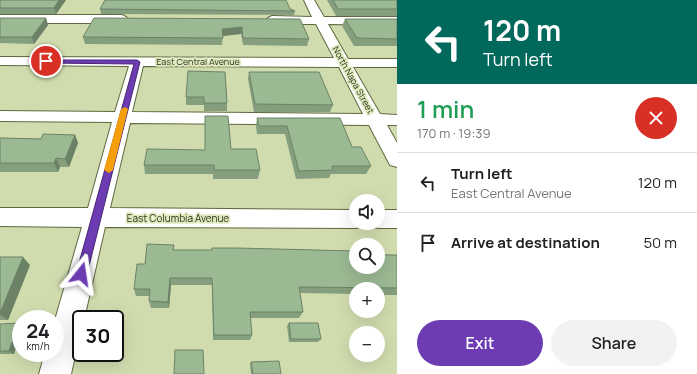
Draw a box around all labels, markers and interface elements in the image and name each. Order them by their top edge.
text: 120 m [483,11,561,49]
icon: left [417,16,469,68]
pin [29,44,63,78]
street label: North Napa Street [330,44,378,116]
text: Turn left [483,47,553,71]
icon: arrive [35,50,57,72]
street label: East Central Avenue [156,55,240,68]
text: 1 min [417,92,474,125]
button: close [635,97,677,139]
text: 170 m · 19:39 [417,124,491,142]
text: Turn left [451,163,513,184]
icon: left [417,172,439,194]
text: 120 m [638,172,677,193]
text: East Central Avenue [451,184,572,202]
map controls [349,194,385,362]
button: sound [349,194,385,230]
street label: East Columbia Avenue [127,211,229,225]
icon: arrive [417,232,439,254]
text: Arrive at destination [451,232,600,253]
text: 50 m [643,232,677,253]
button: search [349,238,385,274]
position arrow [60,253,102,295]
button: + [349,282,385,318]
speed limit sign: 30 [72,310,124,362]
text: 24 [26,317,50,344]
button: Exit [417,320,543,366]
button: Share [551,320,677,366]
button: − [349,326,385,362]
text: km/h [26,339,50,353]

